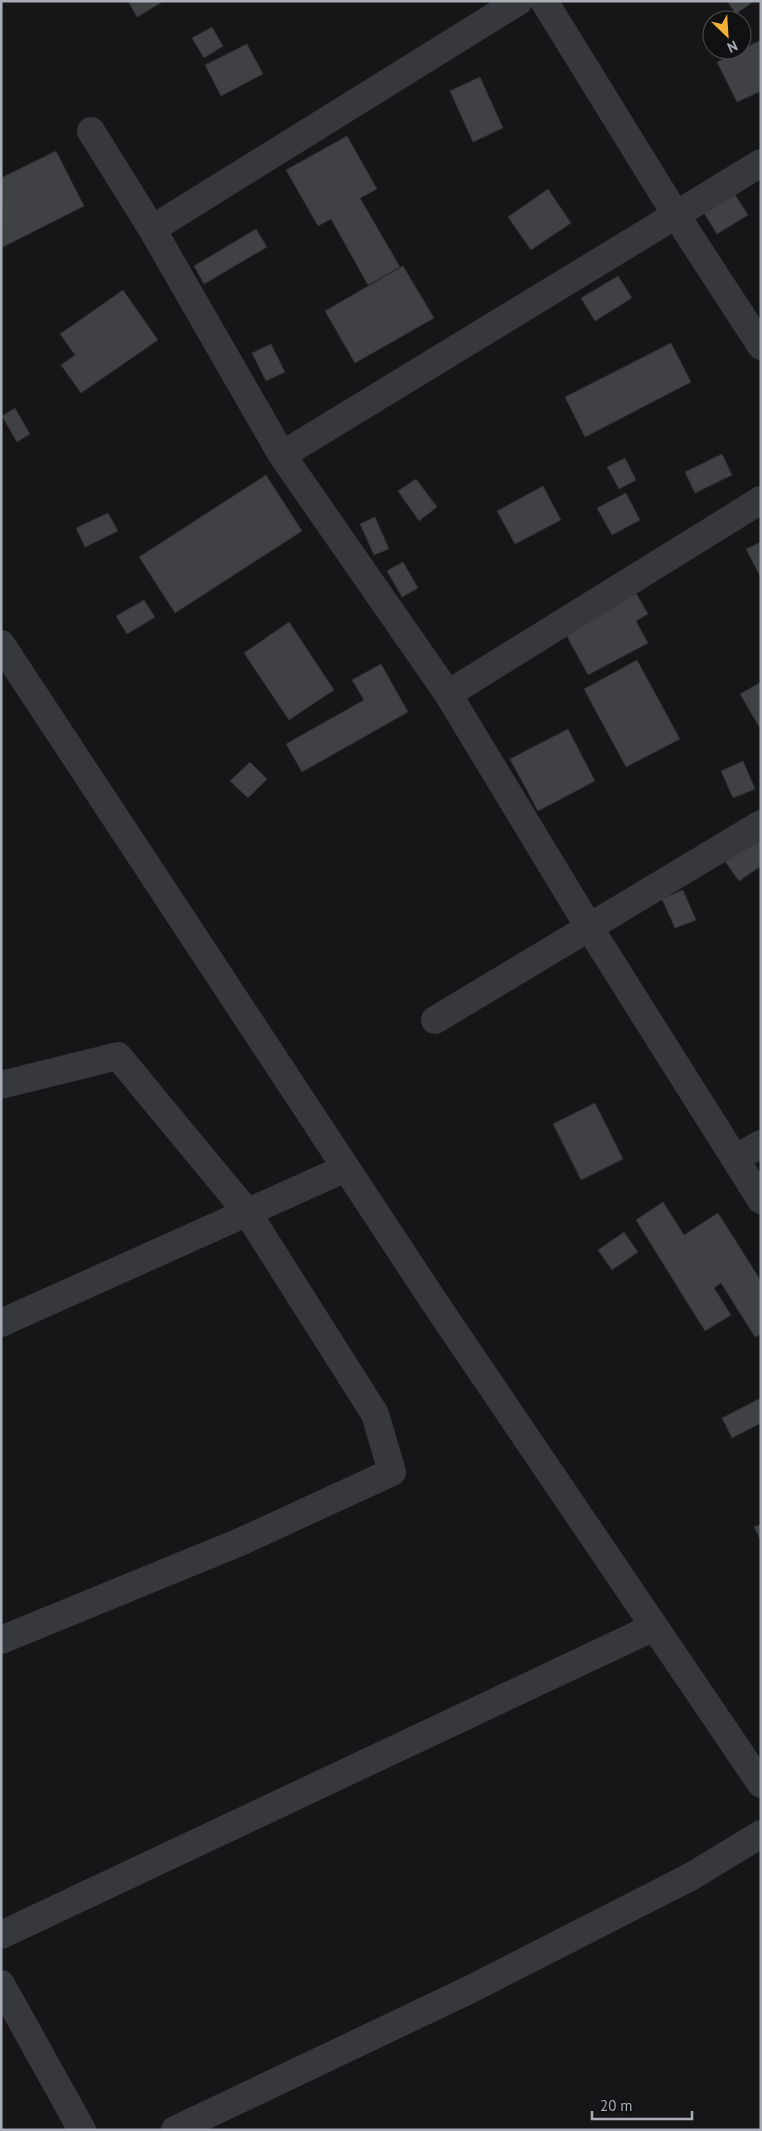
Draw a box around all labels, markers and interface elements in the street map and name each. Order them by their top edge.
north arrow [702,10,752,60]
text: N [725,37,740,57]
scale bar [592,2088,692,2120]
text: 20 m [600,2096,633,2115]

